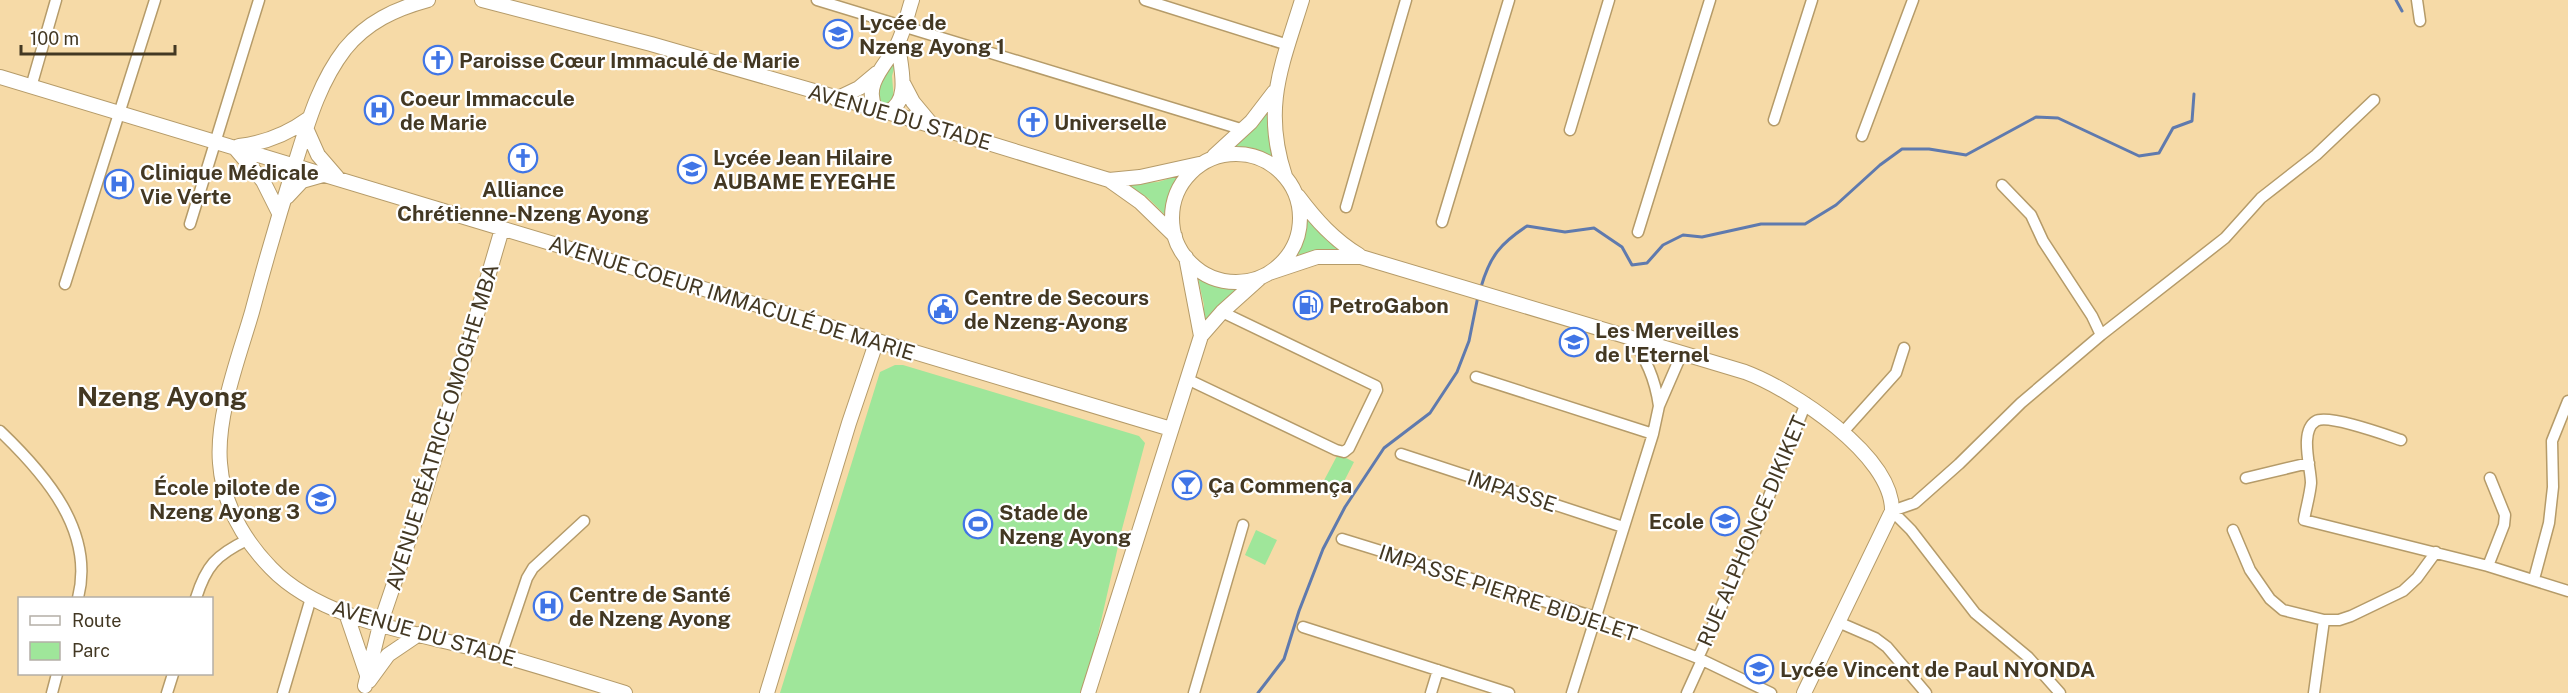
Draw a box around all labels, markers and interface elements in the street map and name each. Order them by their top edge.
place label: Lycée de Nzeng Ayong 1 [859,10,1005,59]
scale bar [21,18,176,56]
school or university icon: Lycée de Nzeng Ayong 1 [822,18,854,50]
text: 100 m [30,28,79,49]
church icon: Paroisse Cœur Immaculé de Marie [422,44,454,76]
place label: Paroisse Cœur Immaculé de Marie [459,48,800,73]
street label: AVENUE DU STADE [805,79,995,155]
place label: Coeur Immaccule de Marie [400,86,575,135]
hospital icon: Coeur Immaccule de Marie [363,94,395,126]
church icon: Universelle [1017,106,1049,138]
place label: Universelle [1054,110,1167,135]
church icon: Alliance Chrétienne-Nzeng Ayong [507,142,539,174]
place label: Lycée Jean Hilaire AUBAME EYEGHE [713,145,896,194]
school or university icon: Lycée Jean Hilaire AUBAME EYEGHE [676,153,708,185]
place label: Clinique Médicale Vie Verte [140,160,319,209]
hospital icon: Clinique Médicale Vie Verte [103,168,135,200]
place label: Alliance Chrétienne-Nzeng Ayong [397,177,649,226]
street label: AVENUE COEUR IMMACULÉ DE MARIE [546,230,918,366]
street label: AVENUE BÉATRICE OMOGHE MBA [380,261,504,593]
place label: Centre de Secours de Nzeng-Ayong [964,285,1149,334]
fuel station icon: PetroGabon [1292,289,1324,321]
public building icon: Centre de Secours de Nzeng-Ayong [927,293,959,325]
place label: PetroGabon [1329,293,1449,318]
place label: Les Merveilles de l'Eternel [1595,318,1739,367]
school or university icon: Les Merveilles de l'Eternel [1558,326,1590,358]
district label: Nzeng Ayong [77,380,247,412]
street label: RUE ALPHONCE DIKIKET [1692,412,1812,650]
street label: IMPASSE [1464,465,1560,517]
bar icon: Ça Commença [1171,469,1203,501]
place label: Ça Commença [1208,473,1352,498]
place label: École pilote de Nzeng Ayong 3 [149,475,300,524]
school or university icon: École pilote de Nzeng Ayong 3 [305,483,337,515]
place label: Stade de Nzeng Ayong [999,500,1131,549]
school or university icon: Ecole [1709,505,1741,537]
sports icon: Stade de Nzeng Ayong [962,508,994,540]
place label: Ecole [1649,509,1704,534]
street label: IMPASSE PIERRE BIDJELET [1376,539,1640,647]
place label: Centre de Santé de Nzeng Ayong [569,582,731,631]
hospital icon: Centre de Santé de Nzeng Ayong [532,590,564,622]
street label: AVENUE DU STADE [329,595,519,671]
legend [18,597,213,675]
text: Route [72,610,121,631]
text: Parc [72,640,110,661]
school or university icon: Lycée Vincent de Paul NYONDA [1743,653,1775,685]
place label: Lycée Vincent de Paul NYONDA [1780,657,2095,682]

